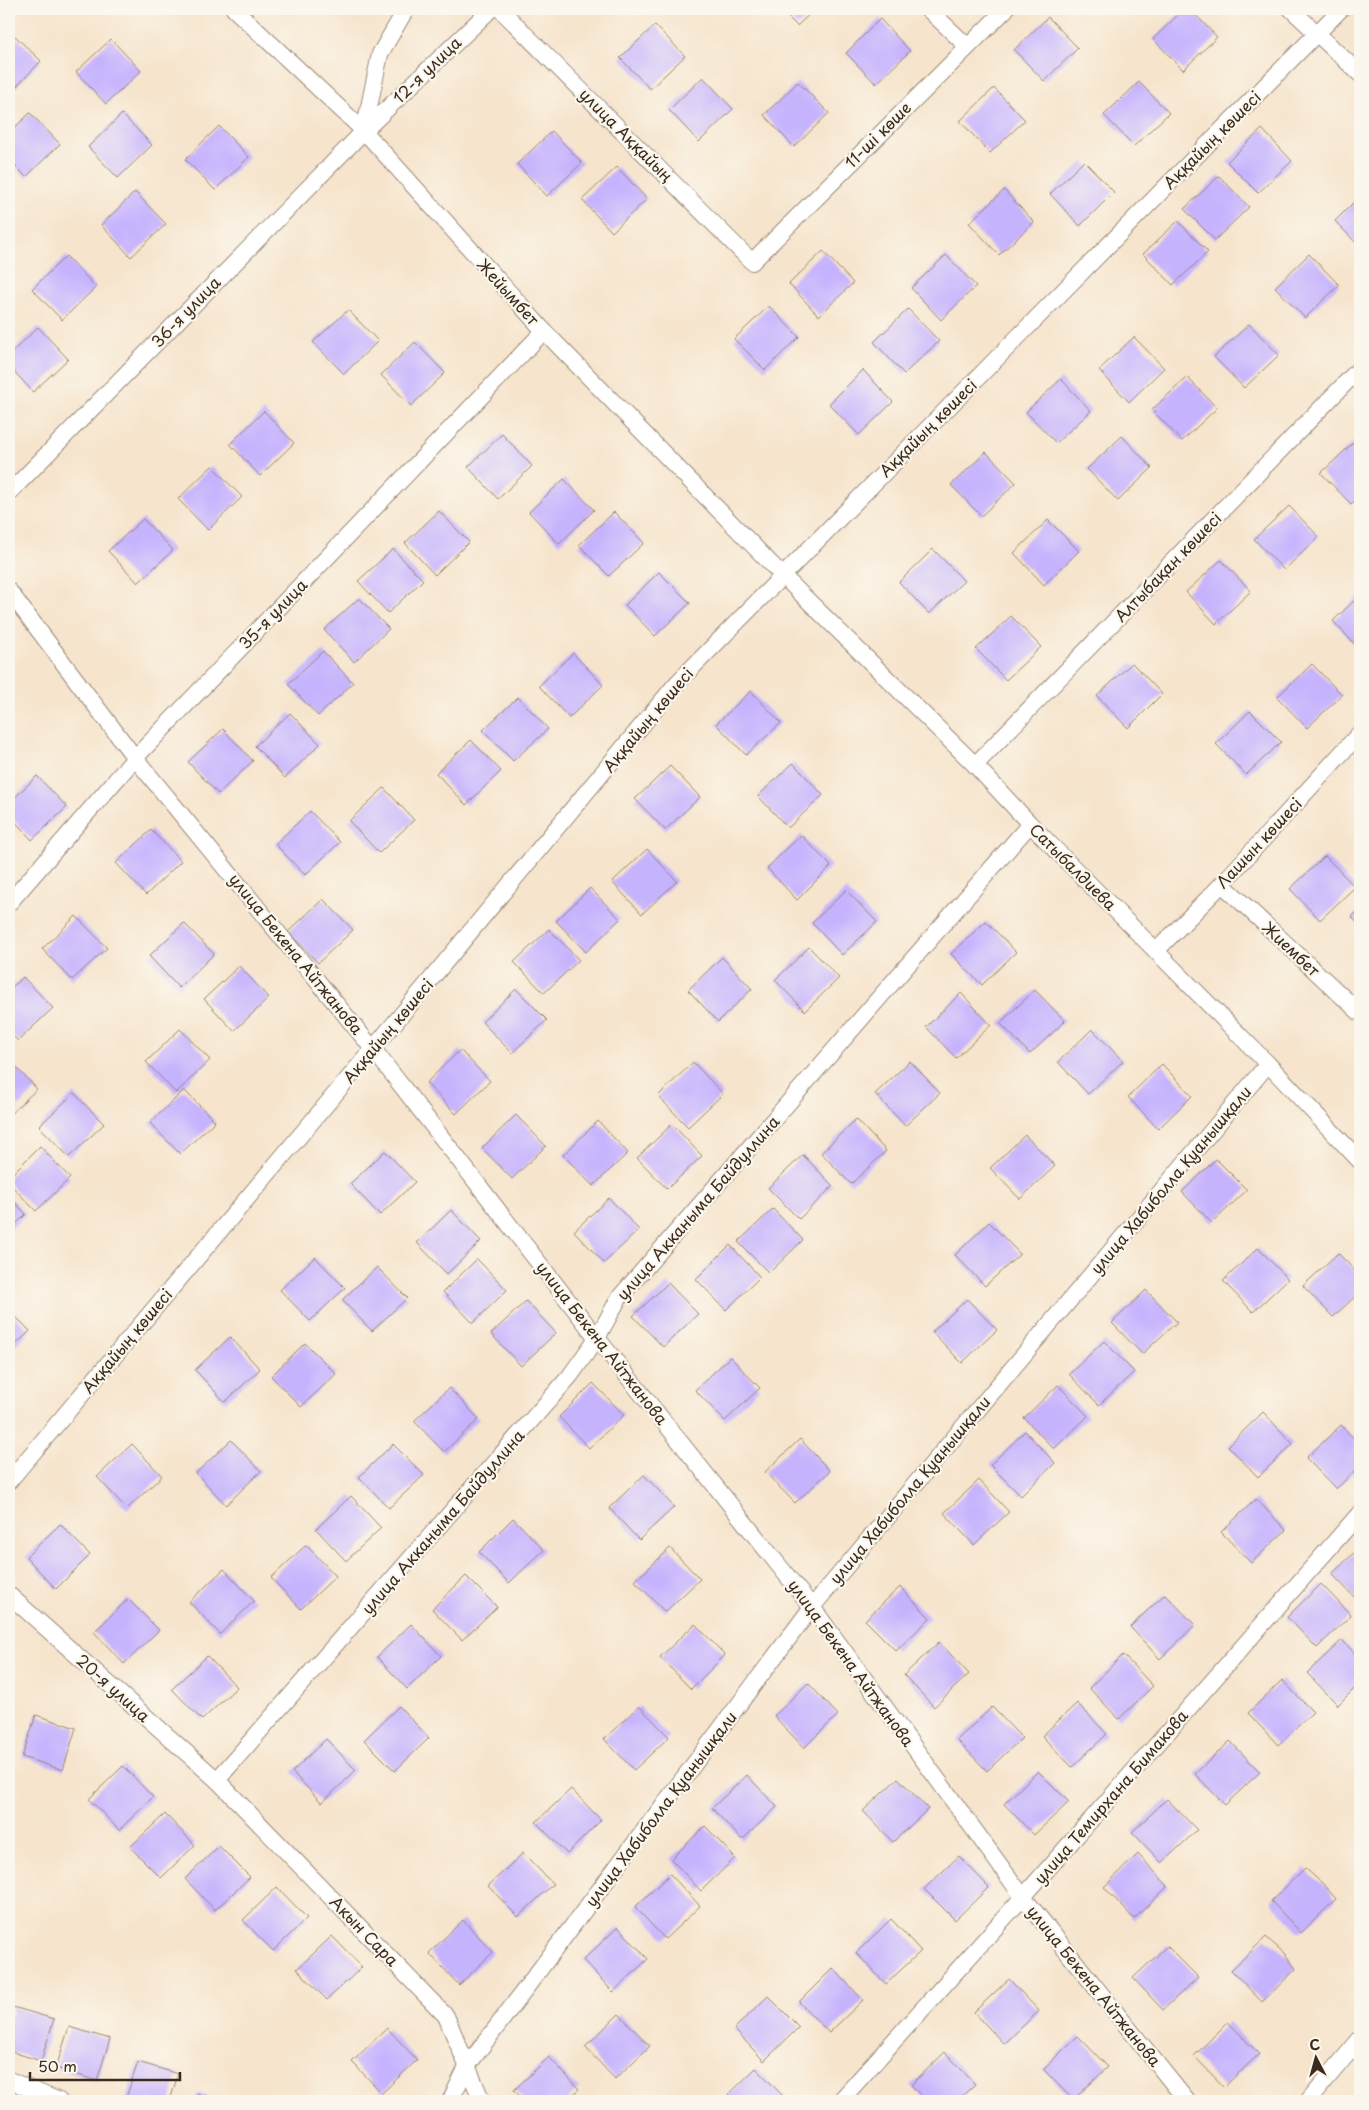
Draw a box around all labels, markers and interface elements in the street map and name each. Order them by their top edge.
street label: 12-я улица [387,30,466,108]
street label: улица Аққайың [574,82,680,187]
street label: Аққайың көшесі [1157,85,1266,194]
street label: 11-ші көше [838,95,916,173]
street label: Жейымбет [472,252,546,330]
street label: 36-я улица [145,270,225,352]
street label: Аққайың көшесі [873,373,982,482]
street label: Алтыбақан көшесі [1108,506,1226,627]
street label: 35-я улица [233,573,312,654]
street label: Аққайың көшесі [596,662,698,777]
street label: Лашын көшесі [1210,792,1307,893]
street label: Сатыбалдиева [1025,817,1123,915]
street label: улица Бекена Айтжанова [224,868,370,1039]
street label: Жиембет [1257,915,1326,982]
street label: Аққайың көшесі [336,973,438,1088]
street label: улица Хабиболла Қуанышқали [1084,1080,1256,1279]
street label: улица Акканыма Байдуллина [610,1110,784,1305]
street label: улица Бекена Айтжанова [531,1256,674,1429]
street label: Аққайың көшесі [75,1283,177,1398]
street label: улица Хабиболла Қуанышқали [823,1390,995,1589]
street label: улица Акканыма Байдуллина [355,1424,529,1619]
street label: улица Бекена Айтжанова [783,1574,921,1751]
street label: 20-я улица [71,1648,156,1727]
street label: улица Темирхана Бимакова [1028,1704,1193,1889]
street label: улица Хабиболла Қуанышқали [579,1706,742,1911]
street label: Акын Сара [325,1890,405,1971]
street label: улица Бекена Айтжанова [1022,1900,1168,2071]
north arrow [1292,2032,1342,2082]
text: С [1308,2034,1321,2056]
scale bar [30,2050,180,2082]
text: 50 m [38,2054,77,2077]

